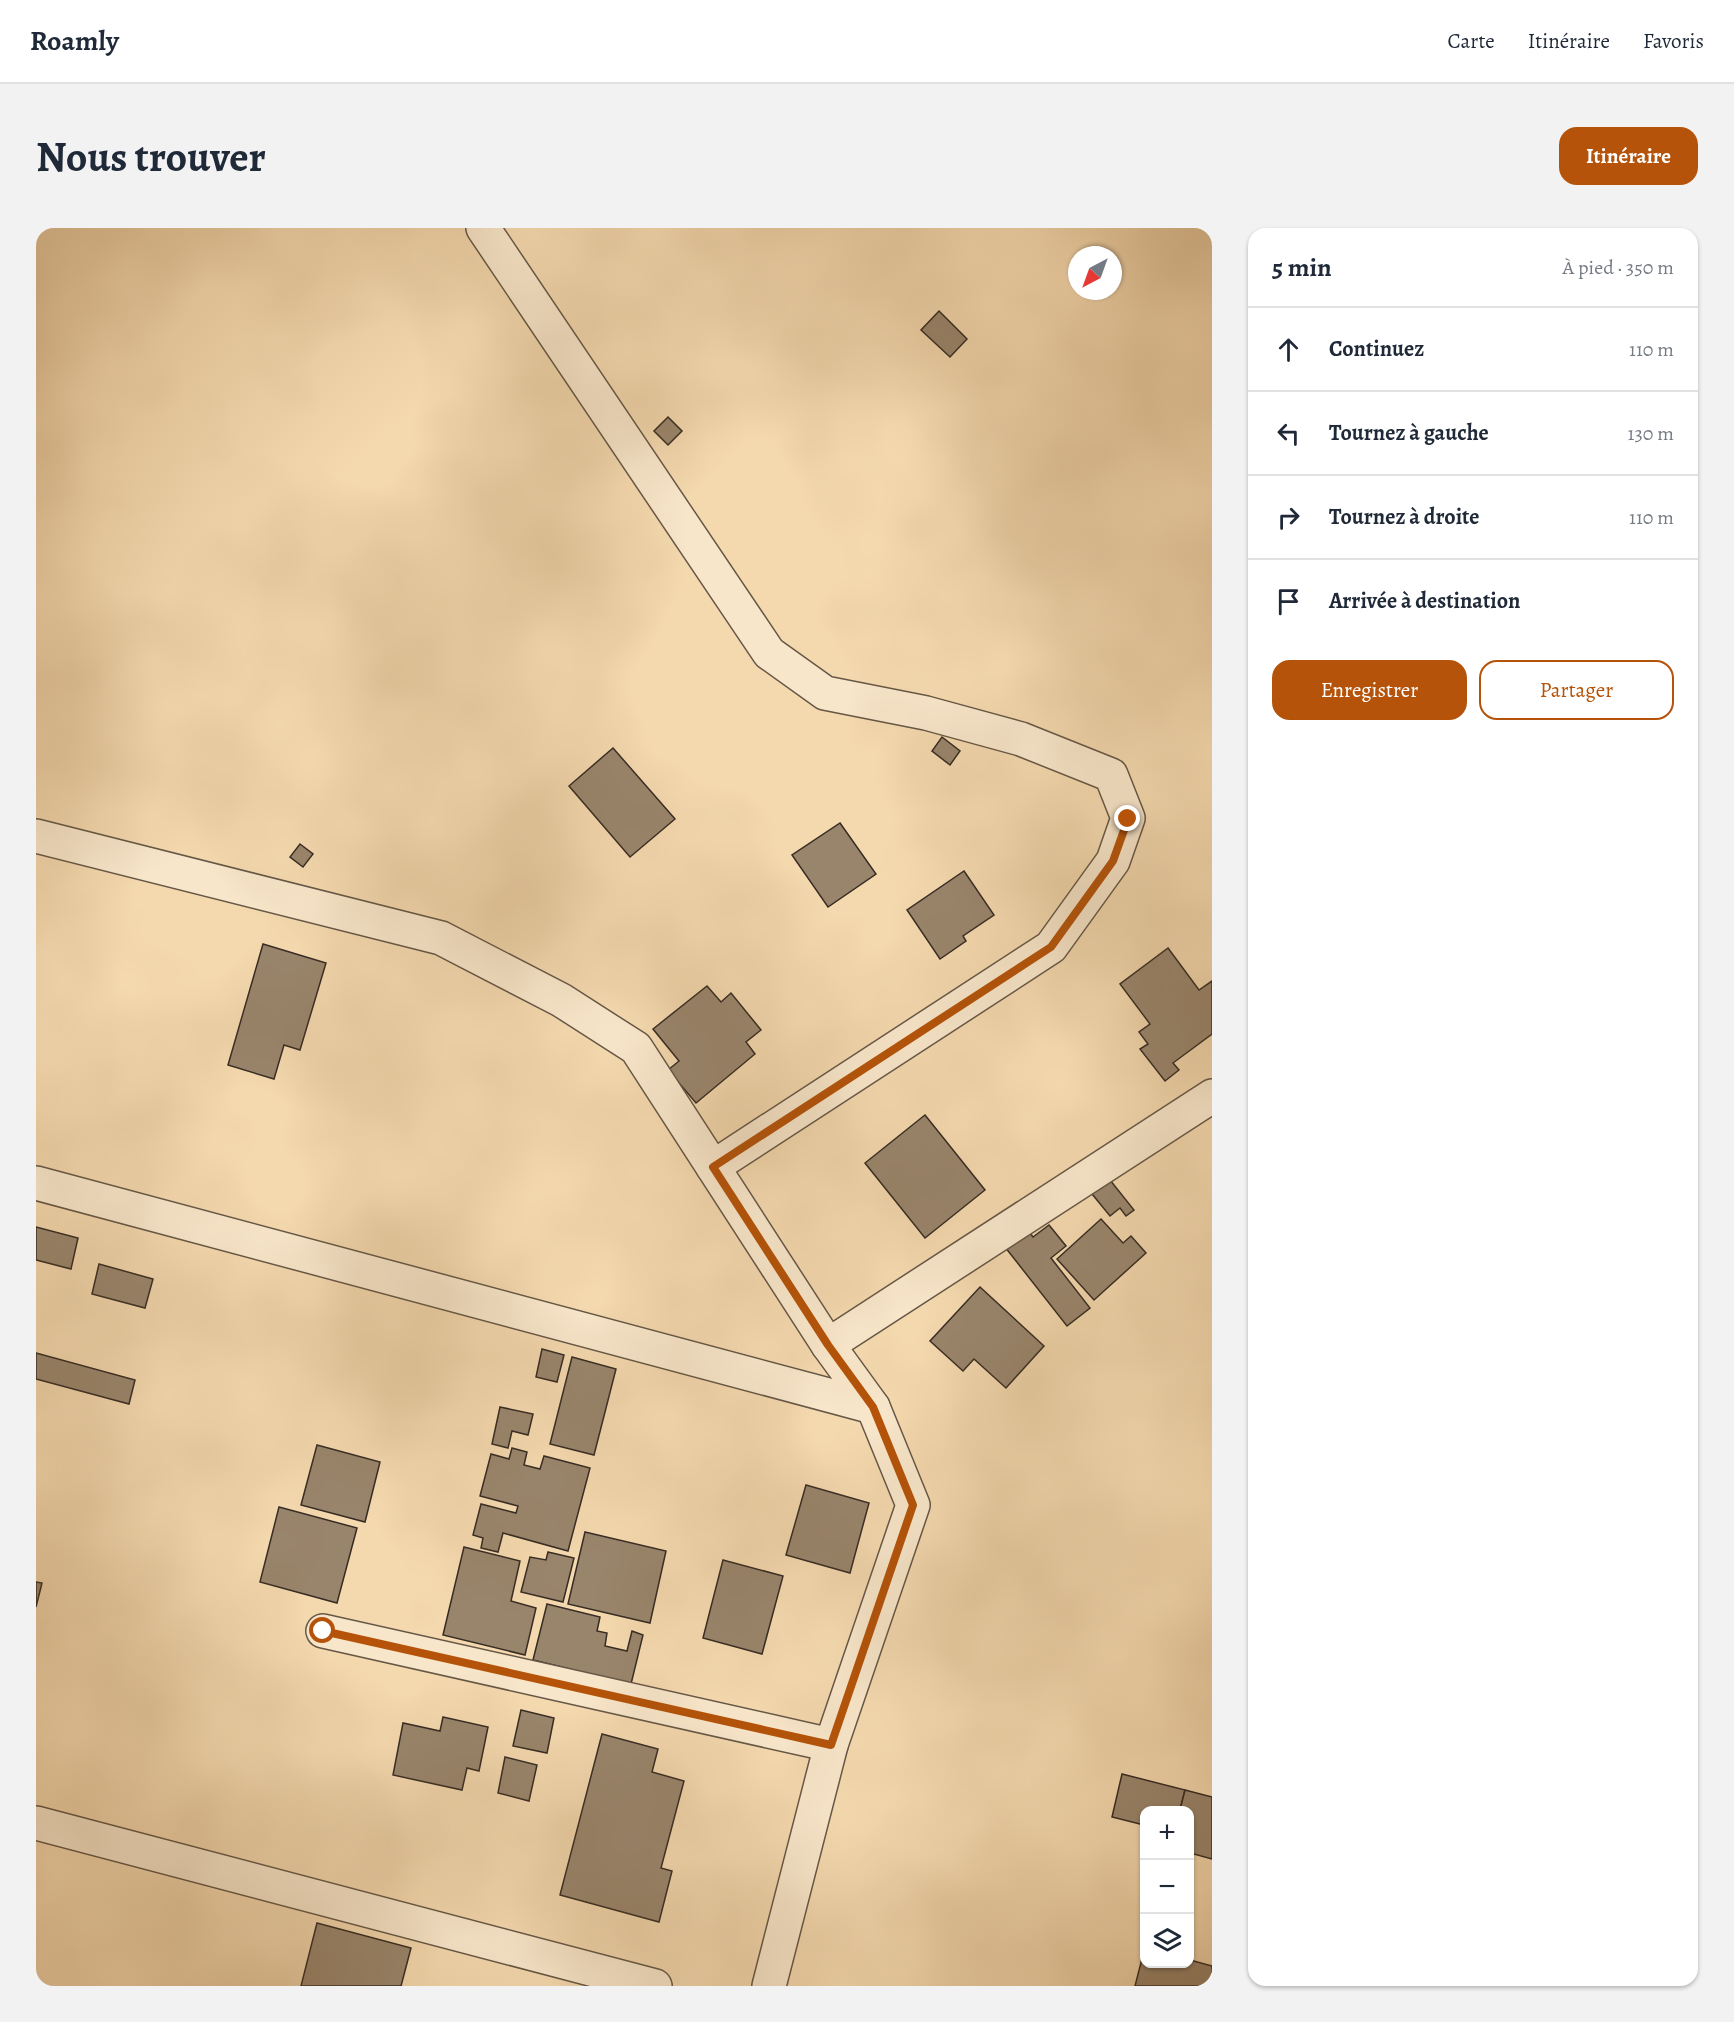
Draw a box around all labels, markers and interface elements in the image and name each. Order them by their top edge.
text: Roamly [30,22,119,60]
text: Carte [1447,27,1495,55]
text: Itinéraire [1528,27,1610,55]
text: Favoris [1643,27,1704,55]
button: Itinéraire [1559,127,1698,185]
text: Nous trouver [36,128,266,185]
north arrow [1068,246,1122,300]
text: 5 min [1272,250,1332,285]
text: À pied · 350 m [1562,254,1674,281]
icon: ahead [1272,333,1305,366]
text: Continuez [1329,334,1424,364]
text: 110 m [1629,336,1674,363]
icon: left [1272,417,1305,450]
text: Tournez à gauche [1329,418,1489,448]
text: 130 m [1628,420,1674,447]
icon: right [1272,501,1305,534]
text: Tournez à droite [1329,502,1480,532]
text: 110 m [1629,504,1674,531]
icon: arrive [1272,585,1305,618]
text: Arrivée à destination [1329,586,1520,616]
button: Enregistrer [1272,660,1467,720]
button: Partager [1479,660,1674,720]
route end [1114,805,1140,831]
route start [309,1617,335,1643]
map controls [1140,1806,1194,1968]
button: + [1140,1806,1194,1860]
button: − [1140,1860,1194,1914]
button: layers [1140,1914,1194,1968]

